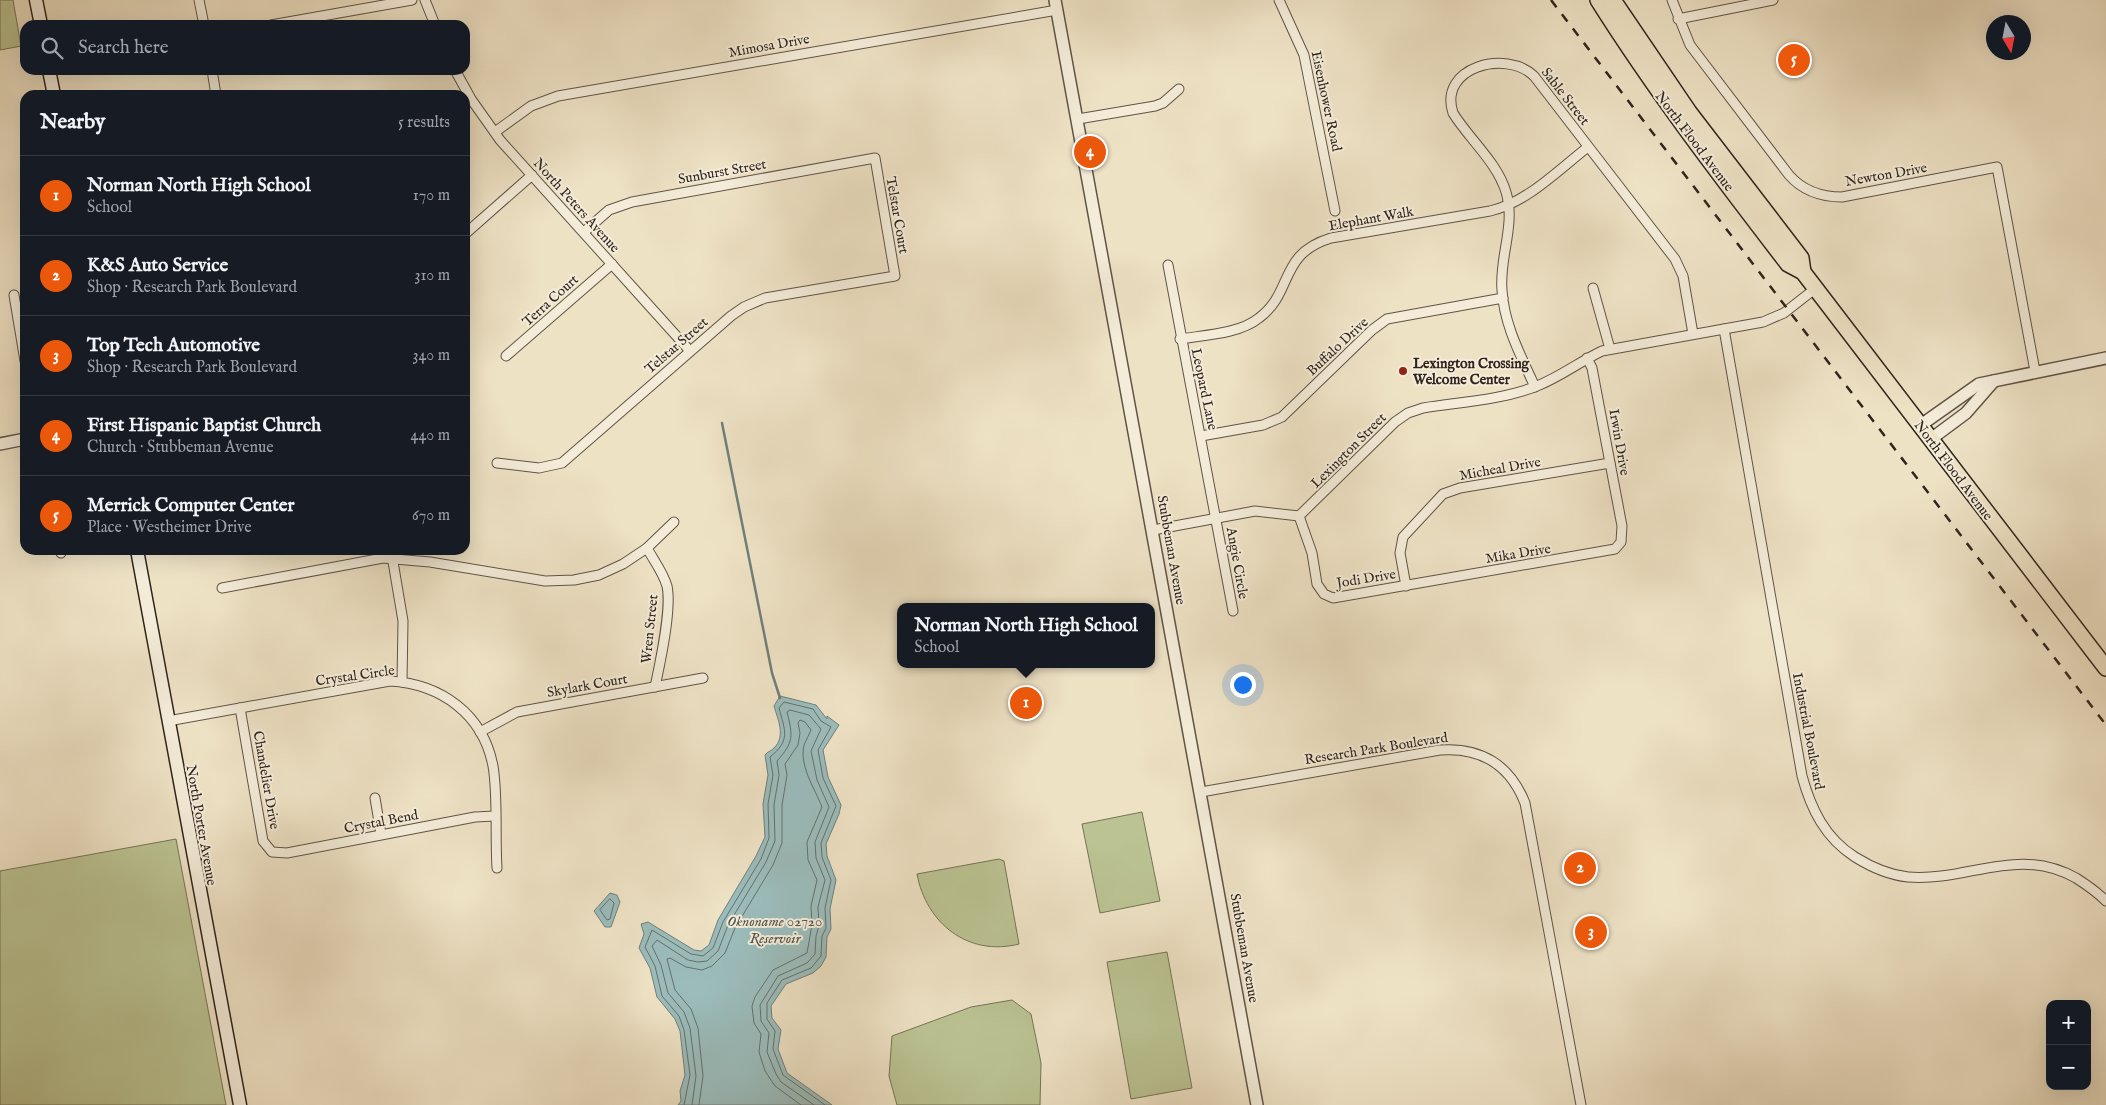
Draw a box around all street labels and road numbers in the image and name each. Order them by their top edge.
street label: Mimosa Drive [727,30,812,62]
street label: Eisenhower Road [1307,49,1346,154]
street label: Sable Street [1537,64,1594,129]
street label: North Flood Avenue [1651,88,1738,196]
street label: North Peters Avenue [529,155,624,257]
street label: Sunburst Street [677,155,768,189]
street label: Newton Drive [1844,159,1929,191]
street label: Telstar Court [881,175,913,255]
street label: Elephant Walk [1327,203,1416,235]
street label: Terra Court [519,271,583,331]
street label: Telstar Street [641,313,712,378]
street label: Buffalo Drive [1303,313,1373,380]
street label: Leopard Lane [1187,347,1222,432]
street label: Irwin Drive [1604,408,1634,477]
street label: Lexington Street [1307,409,1390,492]
street label: North Flood Avenue [1910,417,1997,525]
street label: Micheal Drive [1458,453,1543,485]
street label: Stubbeman Avenue [1153,494,1190,607]
street label: Angie Circle [1222,525,1252,601]
street label: Mika Drive [1484,540,1553,568]
street label: Jodi Drive [1333,565,1398,593]
street label: Wren Street [637,593,663,665]
street label: Crystal Circle [314,661,396,690]
street label: Skylark Court [545,670,629,702]
street label: Industrial Boulevard [1788,671,1828,792]
street label: Research Park Boulevard [1303,729,1450,769]
street label: Chandelier Drive [249,730,284,831]
street label: North Porter Avenue [182,763,221,888]
street label: Crystal Bend [343,806,420,838]
street label: Stubbeman Avenue [1226,892,1263,1005]

